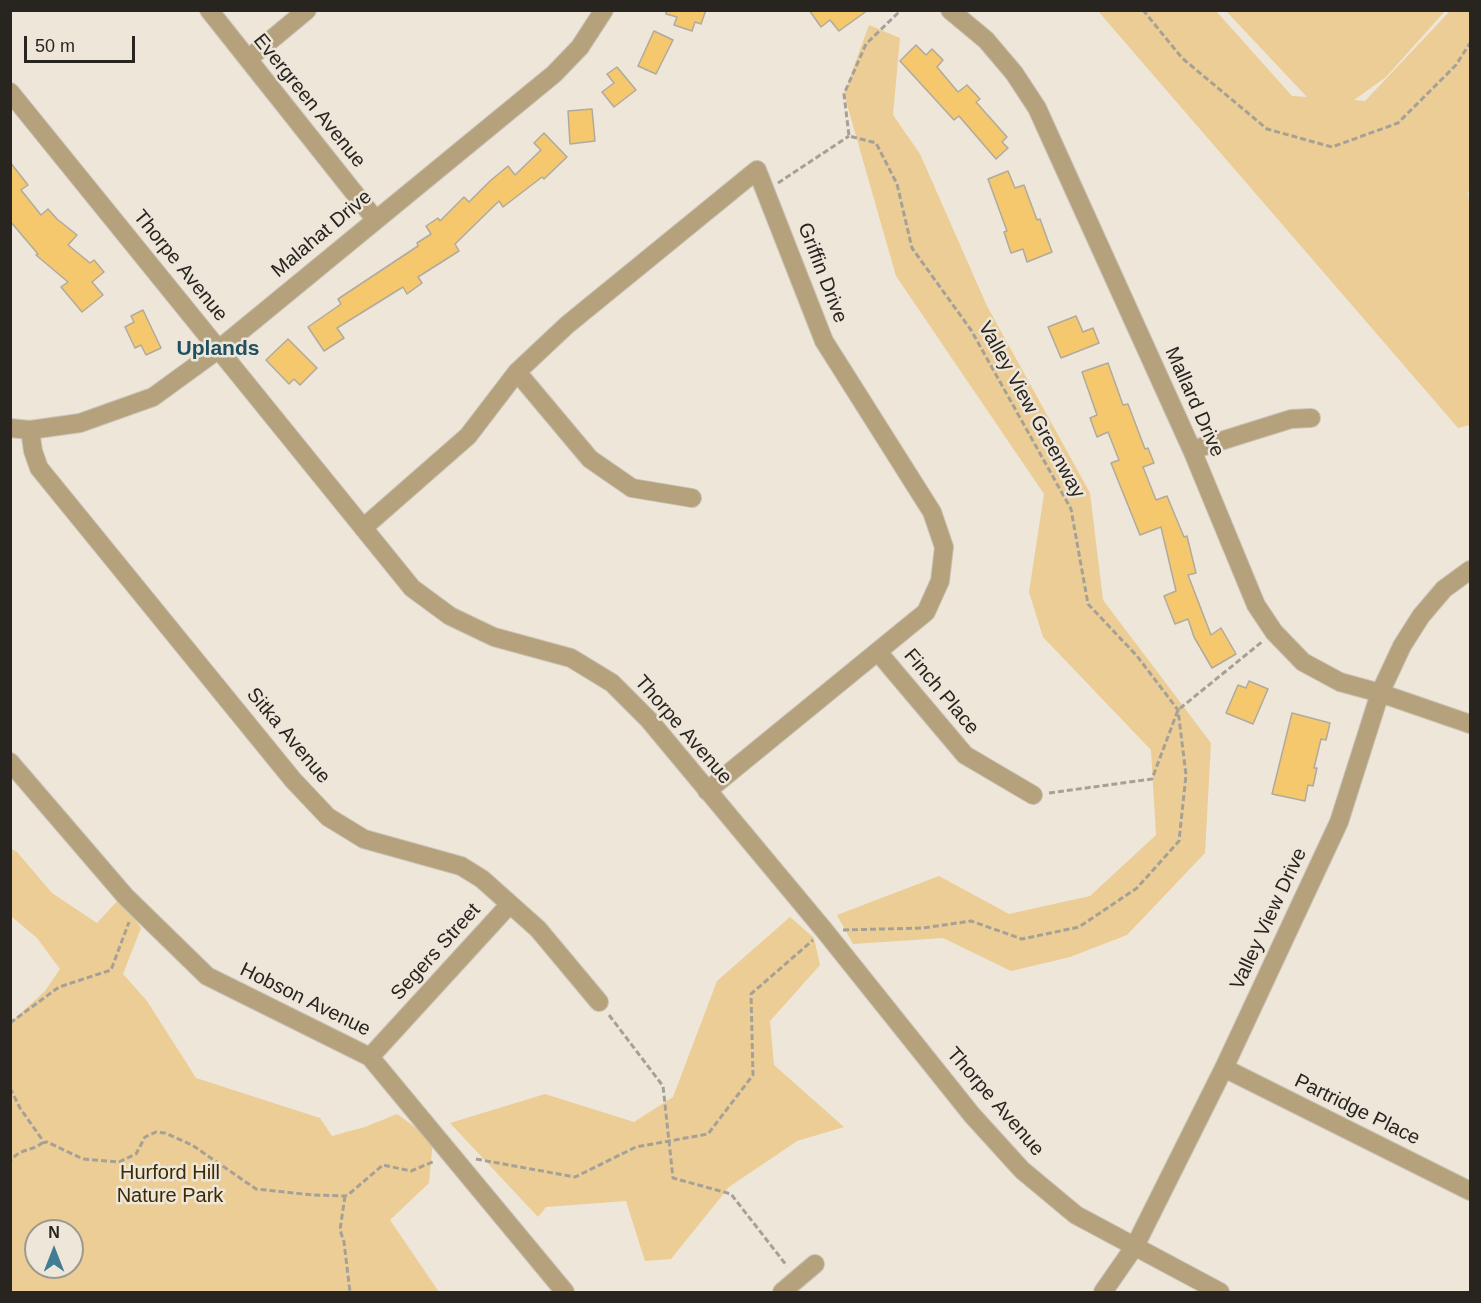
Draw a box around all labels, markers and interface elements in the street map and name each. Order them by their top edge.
scale bar [27,24,138,62]
street label: Evergreen Avenue [248,29,370,173]
text: 50 m [35,36,75,56]
street label: Malahat Drive [267,185,377,283]
street label: Thorpe Avenue [128,205,232,327]
street label: Griffin Drive [792,220,852,326]
street label: Valley View Greenway [972,317,1090,503]
district label: Uplands [177,336,259,362]
street label: Mallard Drive [1159,343,1229,461]
street label: Finch Place [898,644,984,740]
street label: Thorpe Avenue [629,671,737,789]
street label: Sitka Avenue [241,683,335,789]
street label: Valley View Drive [1226,844,1312,994]
street label: Segers Street [386,899,486,1005]
street label: Hobson Avenue [236,958,374,1042]
street label: Thorpe Avenue [941,1043,1049,1161]
street label: Partridge Place [1290,1069,1424,1151]
park label: Hurford Hill Nature Park [117,1161,223,1208]
north arrow [24,1219,84,1279]
text: N [48,1224,60,1241]

